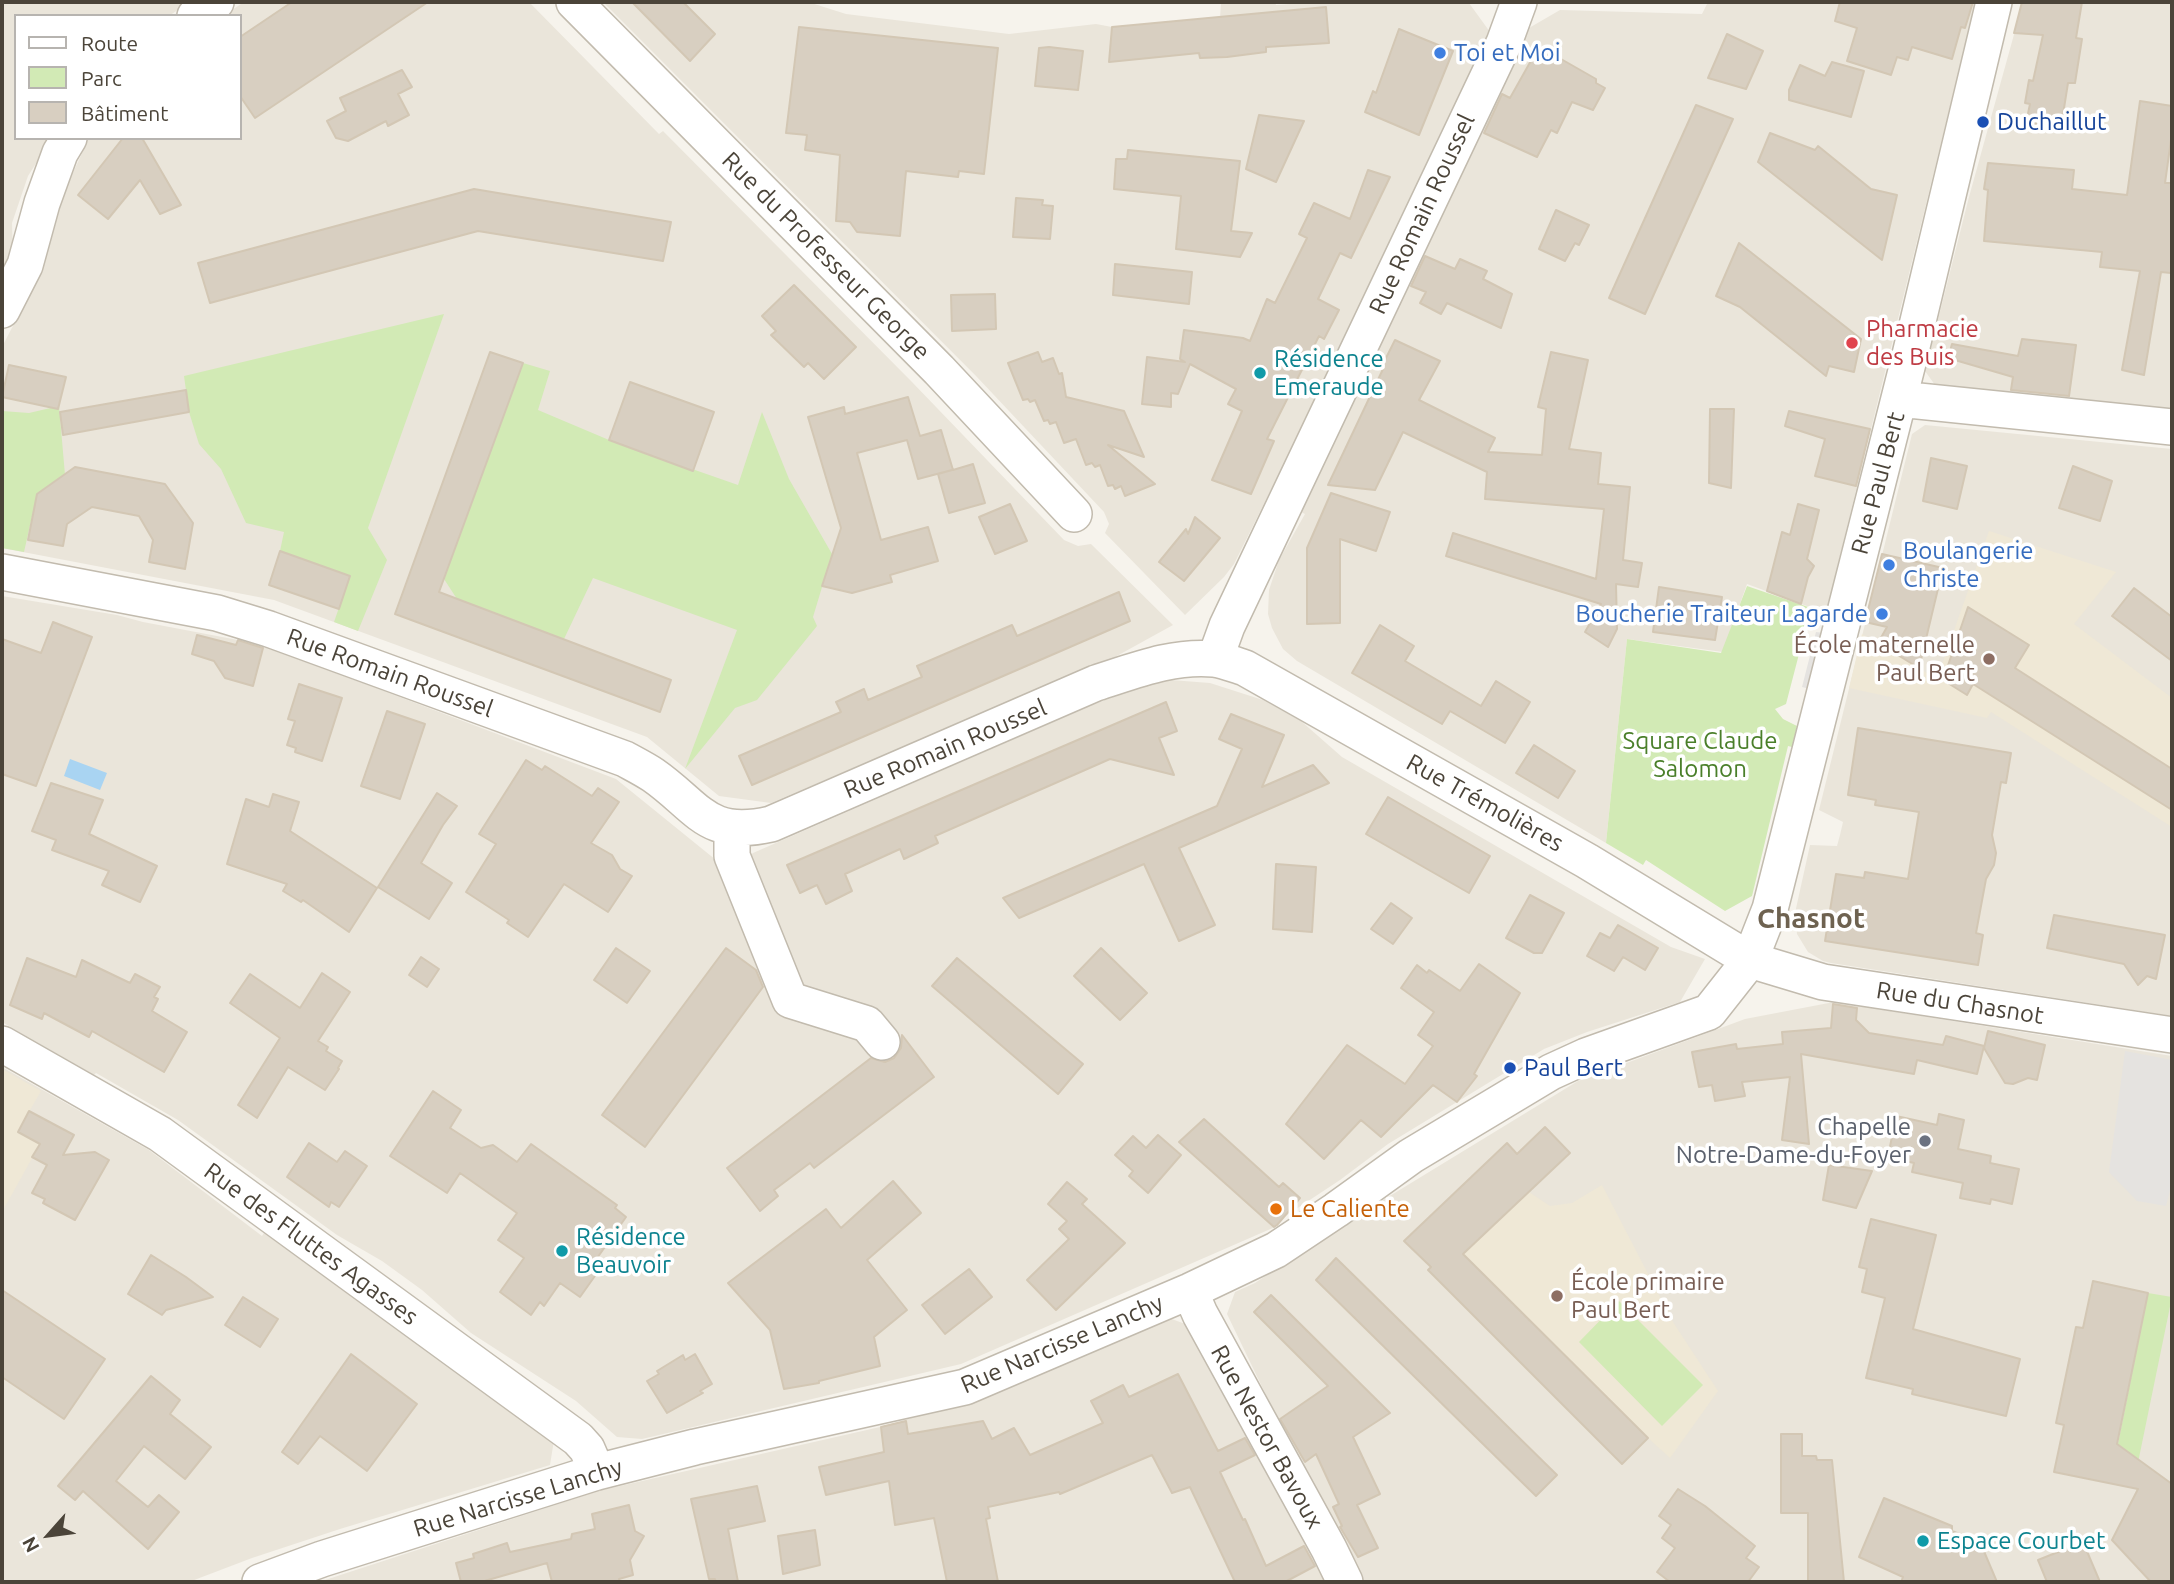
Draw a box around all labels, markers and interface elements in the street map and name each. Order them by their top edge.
legend [14,14,242,140]
text: Route [81,31,138,55]
place label: Toi et Moi [1454,39,1560,67]
marker: Toi et Moi [1432,45,1448,61]
text: Parc [81,66,122,90]
text: Bâtiment [81,101,168,125]
place label: Duchaillut [1997,108,2106,136]
street label: Rue Romain Roussel [1363,109,1481,319]
marker: Duchaillut [1975,114,1991,130]
street label: Rue du Professeur George [716,146,936,366]
place label: Pharmacie des Buis [1866,315,1979,371]
marker: Pharmacie des Buis [1844,335,1860,351]
place label: Résidence Emeraude [1274,345,1384,401]
marker: Résidence Emeraude [1252,365,1268,381]
street label: Rue Paul Bert [1845,409,1911,557]
place label: Boulangerie Christe [1903,537,2034,593]
marker: Boulangerie Christe [1881,557,1897,573]
place label: Boucherie Traiteur Lagarde [1575,600,1868,628]
marker: Boucherie Traiteur Lagarde [1874,606,1890,622]
street label: Rue Romain Roussel [283,622,497,724]
place label: École maternelle Paul Bert [1794,631,1975,687]
marker: École maternelle Paul Bert [1981,651,1997,667]
street label: Rue Romain Roussel [839,693,1051,805]
park label: Square Claude Salomon [1623,727,1777,783]
street label: Rue Trémolières [1401,748,1569,858]
district label: Chasnot [1757,902,1865,936]
street label: Rue du Chasnot [1874,976,2046,1030]
place label: Paul Bert [1524,1054,1623,1082]
marker: Paul Bert [1502,1060,1518,1076]
place label: Chapelle Notre-Dame-du-Foyer [1676,1113,1911,1169]
marker: Chapelle Notre-Dame-du-Foyer [1917,1133,1933,1149]
street label: Rue des Fluttes Agasses [198,1157,424,1331]
place label: Le Caliente [1290,1195,1410,1223]
marker: Le Caliente [1268,1201,1284,1217]
place label: Résidence Beauvoir [576,1223,686,1279]
marker: Résidence Beauvoir [554,1243,570,1259]
place label: École primaire Paul Bert [1571,1268,1725,1324]
street label: Rue Narcisse Lanchy [957,1288,1167,1400]
marker: École primaire Paul Bert [1549,1288,1565,1304]
street label: Rue Nestor Bavoux [1205,1340,1329,1534]
street label: Rue Narcisse Lanchy [410,1453,626,1543]
north arrow [14,1500,84,1570]
place label: Espace Courbet [1937,1527,2105,1555]
text: N [17,1533,44,1556]
marker: Espace Courbet [1915,1533,1931,1549]

